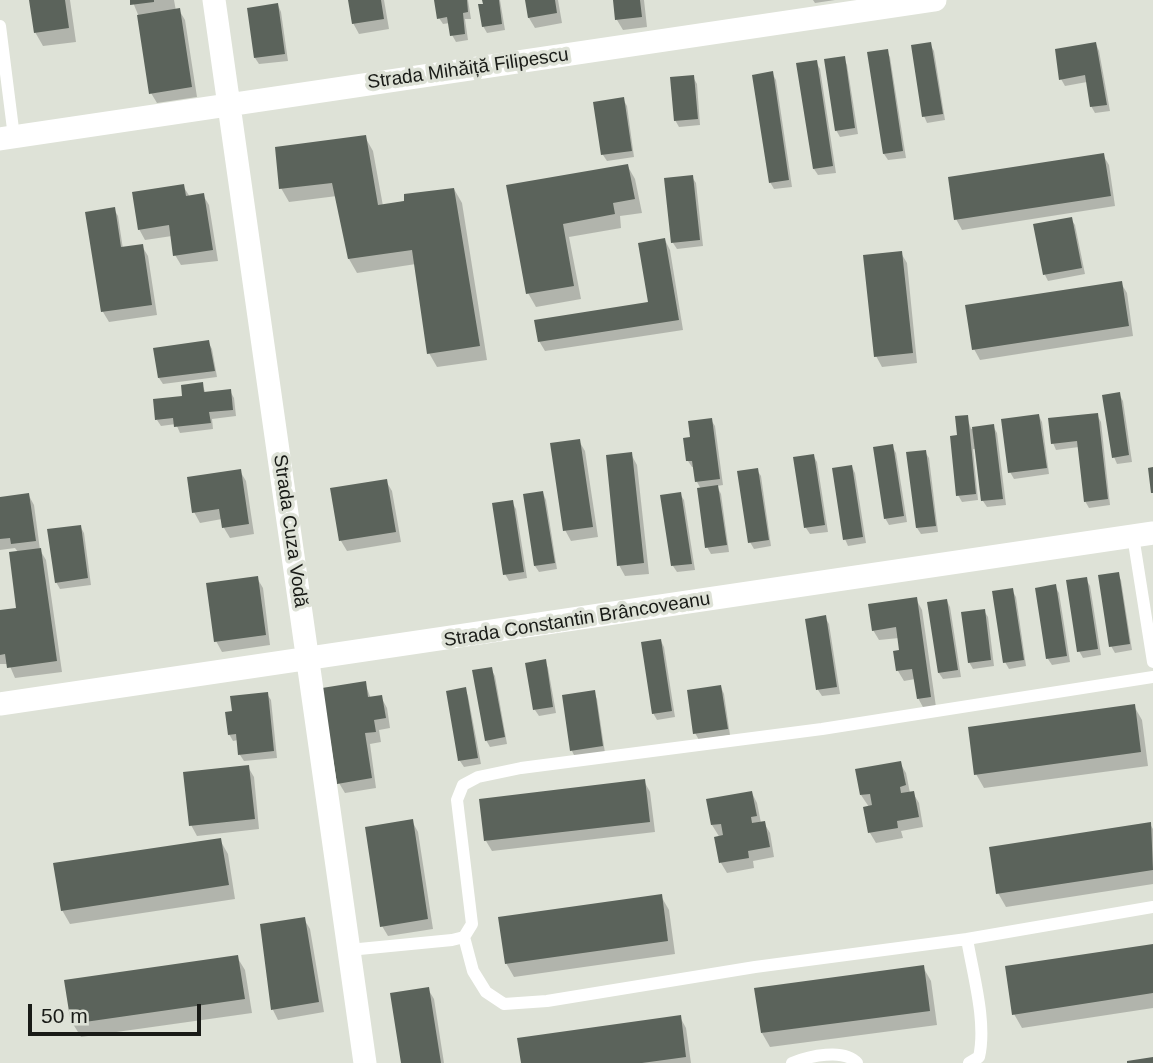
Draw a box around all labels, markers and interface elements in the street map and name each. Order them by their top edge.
street label: Strada Mihăiță Filipescu [366,44,570,94]
street label: Strada Cuza Vodă [268,453,312,609]
street label: Strada Constantin Brâncoveanu [442,588,712,652]
scale bar [32,990,205,1034]
text: 50 m [41,1004,88,1027]

